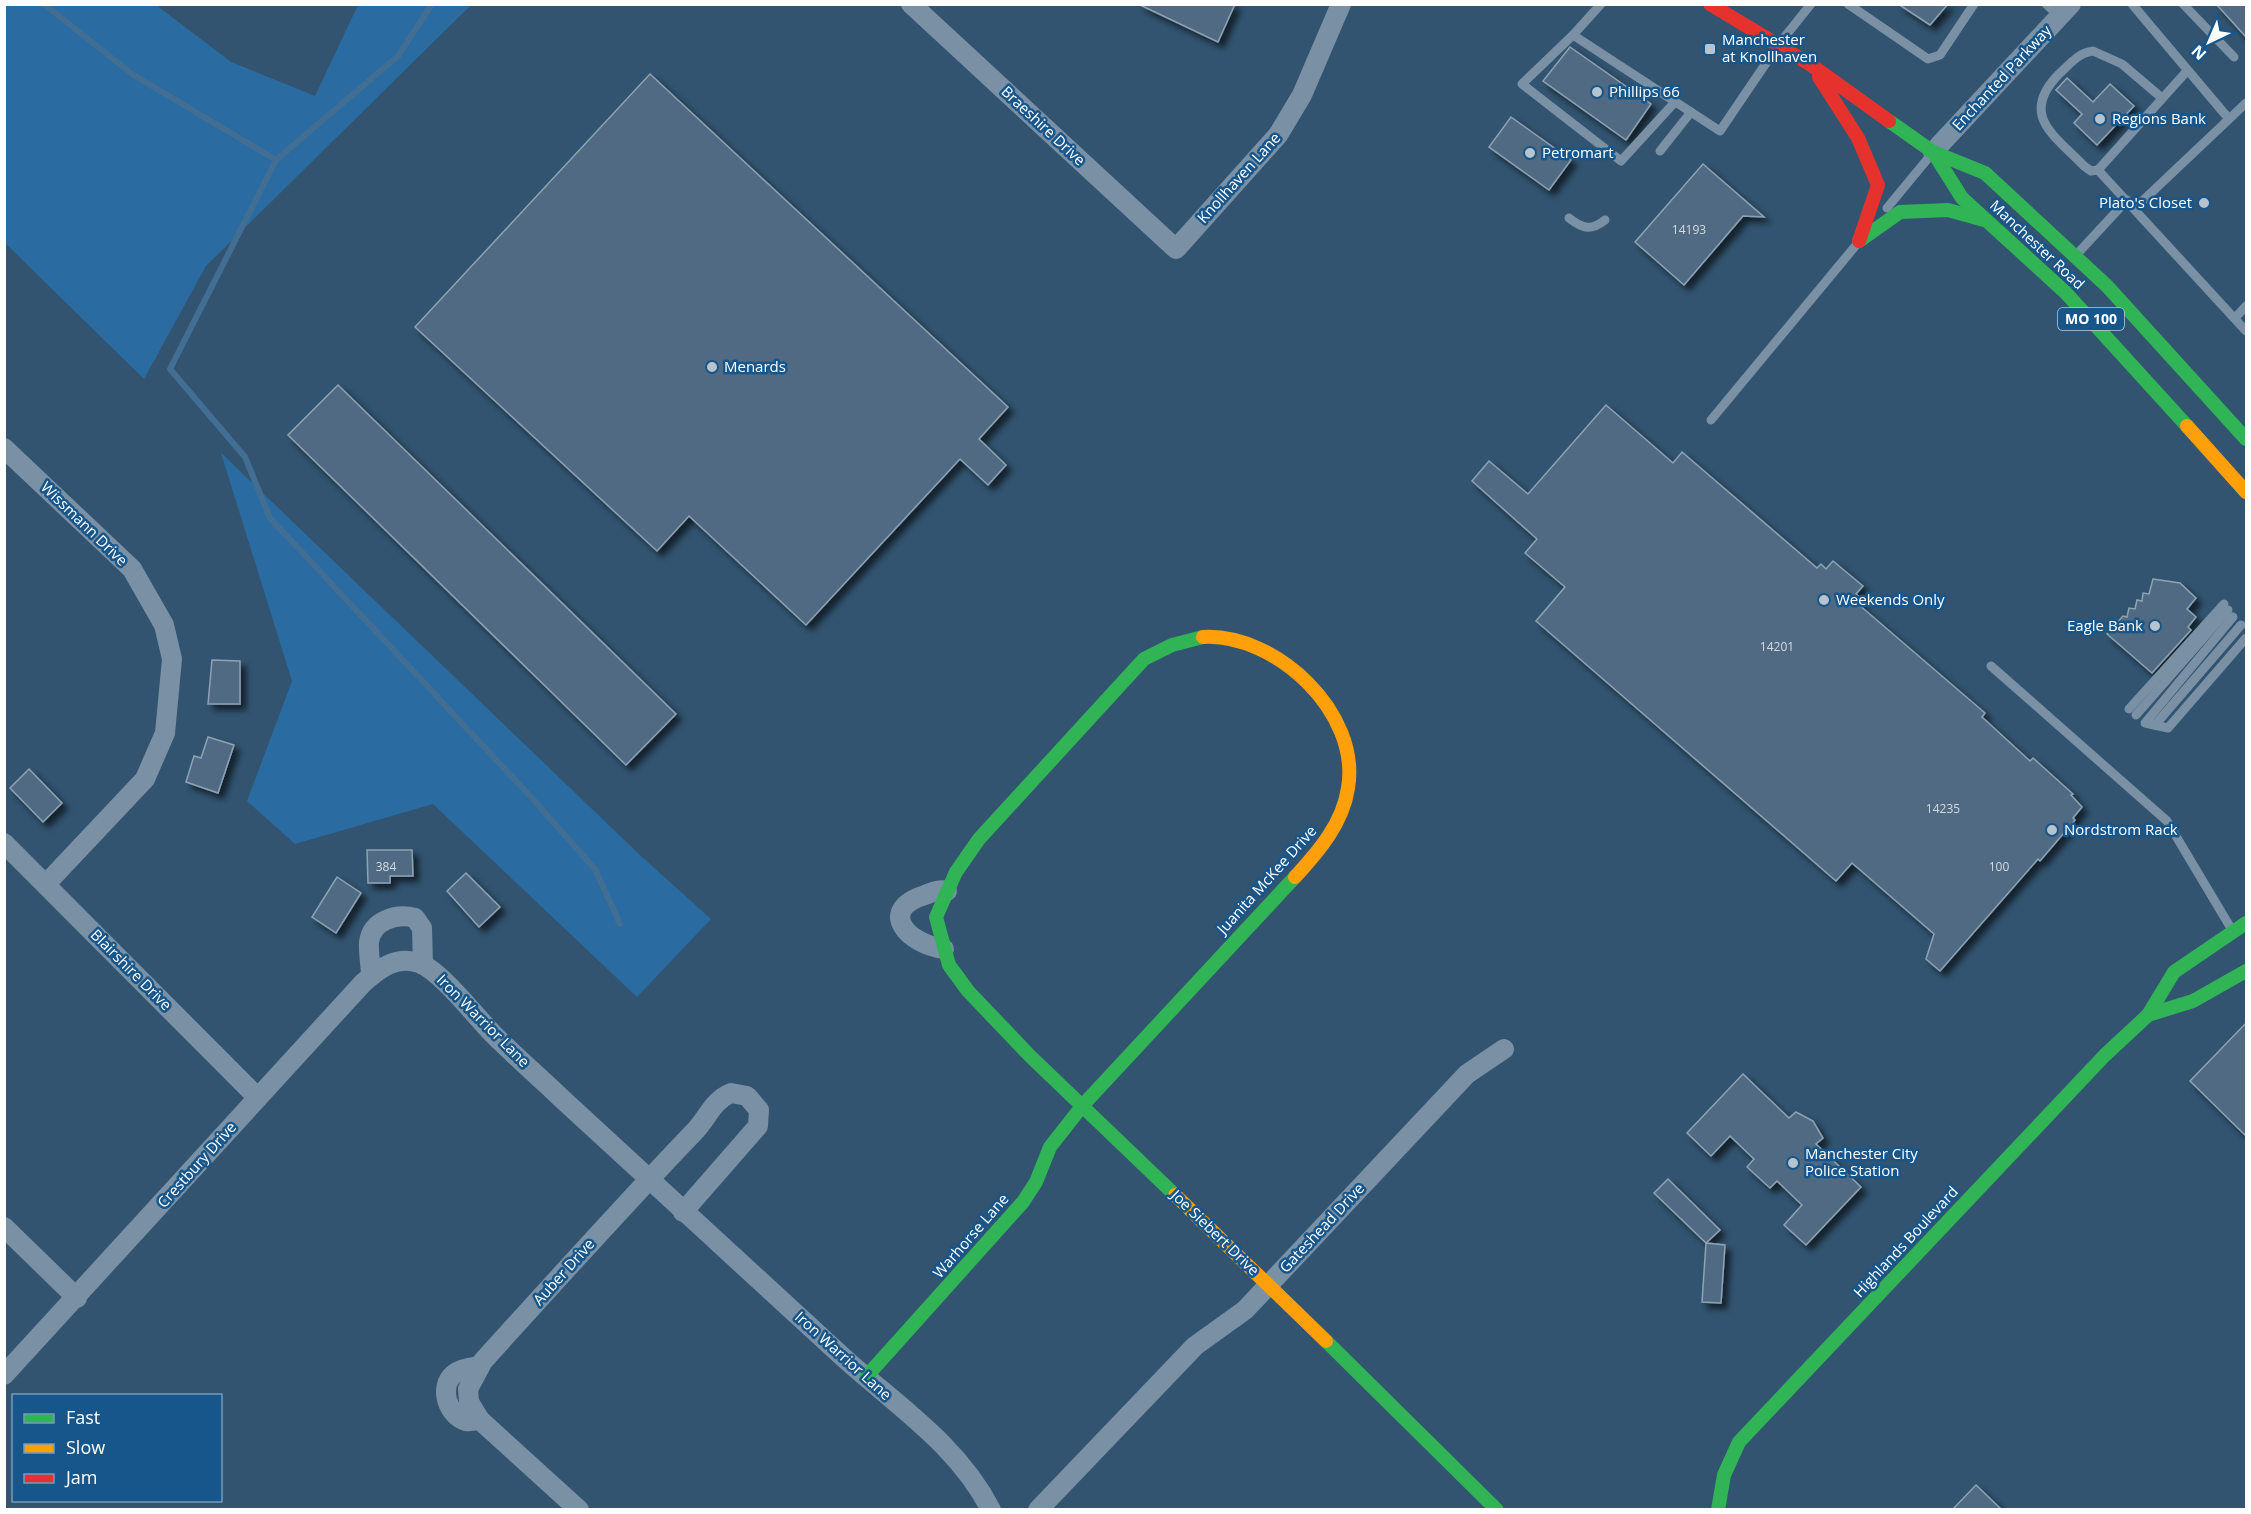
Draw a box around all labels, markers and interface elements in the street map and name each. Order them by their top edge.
north arrow [2179,12,2239,72]
street label: Enchanted Parkway [1947,20,2056,134]
place label: Manchester at Knollhaven [1722,29,1817,66]
text: N [2186,40,2211,65]
marker: Manchester at Knollhaven [1703,42,1717,56]
street label: Braeshire Drive [997,81,1090,169]
place label: Phillips 66 [1609,81,1680,101]
marker: Phillips 66 [1590,85,1604,99]
place label: Regions Bank [2112,108,2206,128]
marker: Regions Bank [2093,112,2107,126]
street label: Knollhaven Lane [1192,128,1284,227]
place label: Petromart [1542,142,1614,162]
marker: Petromart [1523,146,1537,160]
place label: Plato's Closet [2099,192,2192,212]
street label: Manchester Road [1986,195,2089,293]
marker: Plato's Closet [2197,196,2211,210]
house number: 14193 [1672,221,1706,238]
road number: MO 100 [2058,308,2124,330]
place label: Menards [724,356,786,376]
marker: Menards [705,360,719,374]
street label: Wissmann Drive [37,477,132,570]
place label: Weekends Only [1836,589,1945,609]
marker: Weekends Only [1817,593,1831,607]
place label: Eagle Bank [2067,615,2143,635]
marker: Eagle Bank [2148,619,2162,633]
house number: 14201 [1760,638,1794,655]
house number: 14235 [1926,800,1960,817]
place label: Nordstrom Rack [2064,819,2178,839]
street label: Juanita McKee Drive [1211,821,1320,939]
marker: Nordstrom Rack [2045,823,2059,837]
house number: 384 [376,858,396,875]
house number: 100 [1989,858,2009,875]
street label: Blairshire Drive [87,924,177,1014]
street label: Iron Warrior Lane [433,970,534,1071]
street label: Crestbury Drive [152,1117,240,1212]
place label: Manchester City Police Station [1805,1143,1918,1180]
marker: Manchester City Police Station [1786,1156,1800,1170]
street label: Gateshead Drive [1274,1178,1368,1277]
street label: Highlands Boulevard [1849,1181,1962,1301]
street label: Joe Siebert Drive [1166,1184,1264,1280]
street label: Warhorse Lane [928,1189,1013,1282]
street label: Auber Drive [528,1234,598,1309]
street label: Iron Warrior Lane [791,1307,896,1404]
legend [12,1394,222,1502]
text: Fast [66,1405,100,1429]
text: Slow [66,1435,105,1459]
text: Jam [64,1465,98,1489]

